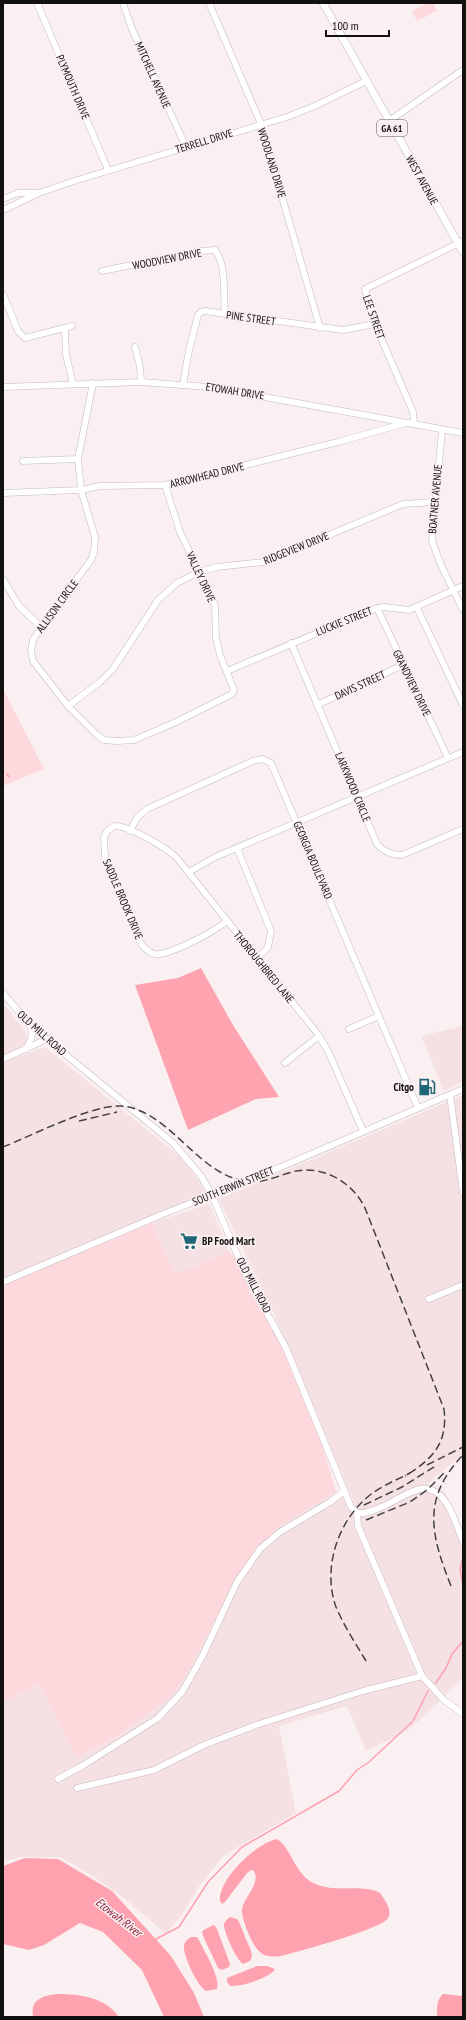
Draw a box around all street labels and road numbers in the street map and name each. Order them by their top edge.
street label: MITCHELL AVENUE [132,40,174,111]
street label: PLYMOUTH DRIVE [53,53,93,122]
road number: GA 61 [377,120,407,136]
street label: TERRELL DRIVE [174,126,235,156]
street label: WOODLAND DRIVE [255,126,289,200]
street label: WEST AVENUE [403,153,441,207]
street label: WOODVIEW DRIVE [131,245,203,273]
street label: LEE STREET [360,293,388,341]
street label: PINE STREET [225,308,277,328]
street label: ETOWAH DRIVE [205,379,266,403]
street label: ARROWHEAD DRIVE [168,459,246,491]
street label: BOATNER AVENUE [425,464,445,534]
street label: RIDGEVIEW DRIVE [261,528,331,567]
street label: VALLEY DRIVE [183,549,219,605]
street label: ALLISON CIRCLE [33,576,81,636]
street label: LUCKIE STREET [314,603,374,639]
street label: GRANDVIEW DRIVE [390,647,434,719]
street label: DAVIS STREET [332,667,388,703]
street label: LARKWOOD CIRCLE [332,750,374,824]
street label: GEORGIA BOULEVARD [290,819,336,901]
street label: SADDLE BROOK DRIVE [100,857,146,942]
street label: THOROUGHBRED LANE [231,928,298,1006]
street label: OLD MILL ROAD [15,1007,70,1059]
street label: SOUTH ERWIN STREET [190,1163,276,1209]
street label: OLD MILL ROAD [233,1255,275,1315]

